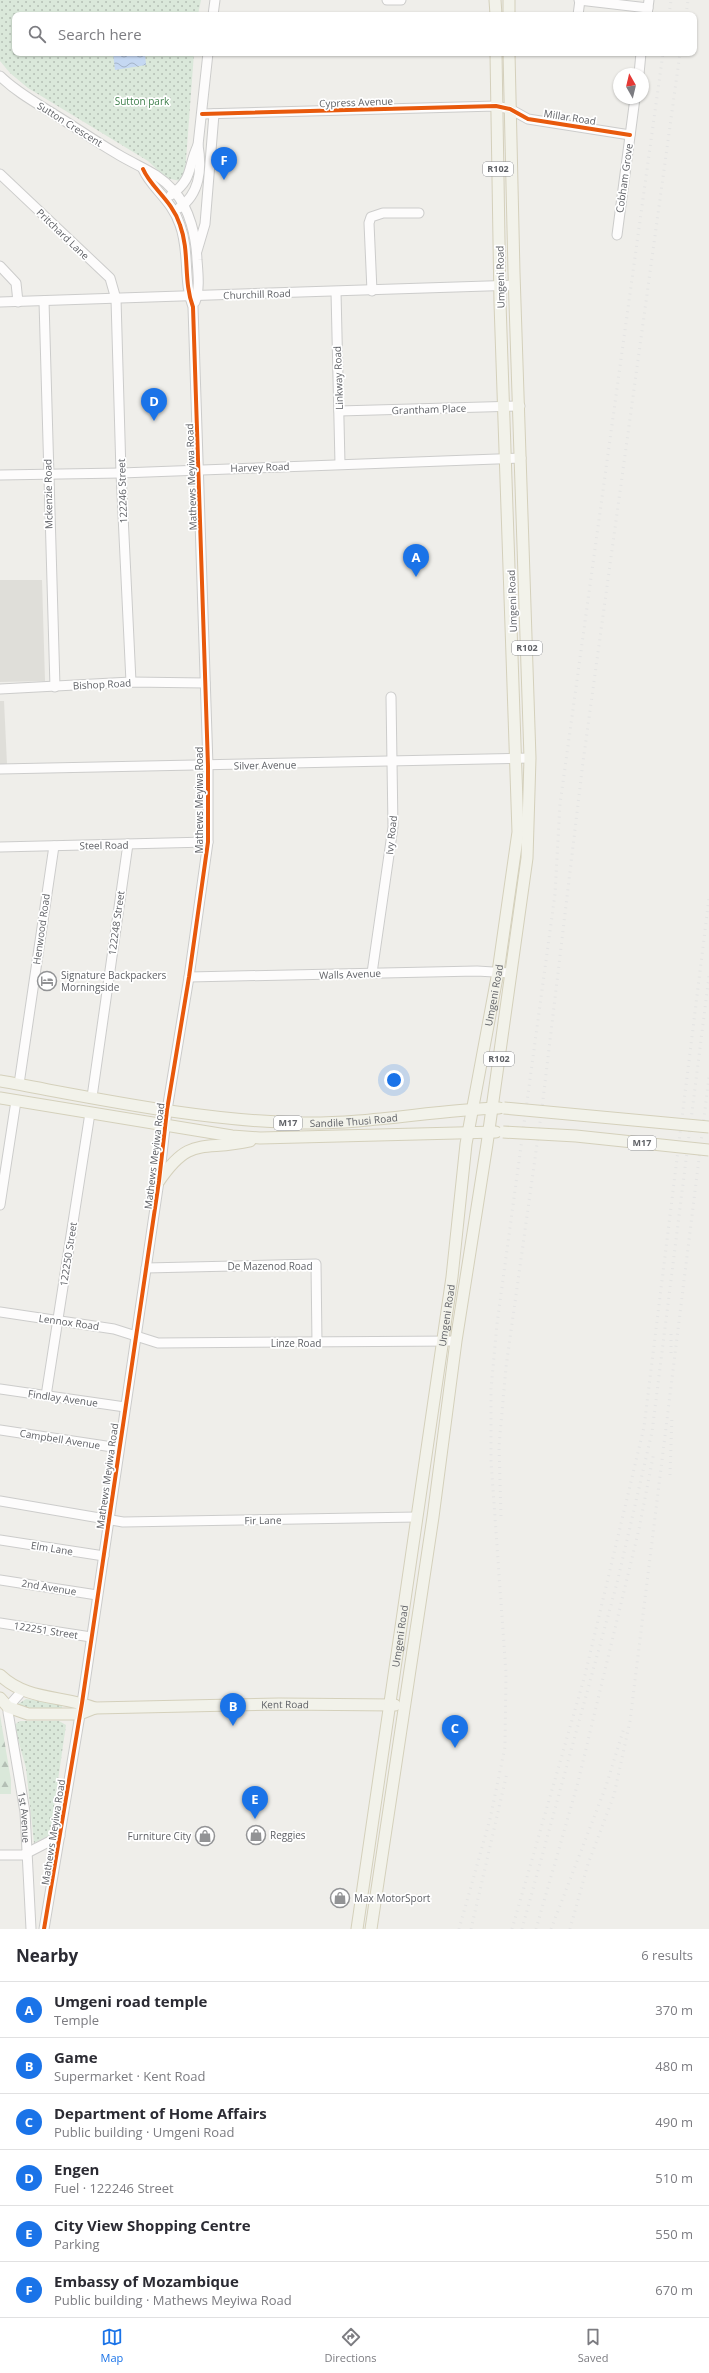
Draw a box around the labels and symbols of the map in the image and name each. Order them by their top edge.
north arrow [613,68,649,104]
park label: Sutton park [115,94,170,108]
street label: Cypress Avenue [319,94,394,110]
street label: Sutton Crescent [35,98,106,150]
street label: Millar Road [543,106,597,128]
street label: Cobham Grove [612,142,636,214]
pin: F [211,147,237,180]
road number: R102 [483,162,513,176]
street label: Pritchard Lane [34,205,93,263]
street label: Umgeni Road [492,246,508,308]
street label: Churchill Road [223,286,291,302]
street label: Linkway Road [330,346,346,410]
pin: D [141,388,167,421]
street label: Grantham Place [391,401,467,417]
street label: Mathews Meyiwa Road [182,423,200,531]
street label: 122246 Street [114,458,130,524]
street label: Mckenzie Road [40,459,56,529]
street label: Harvey Road [230,459,290,475]
pin: A [403,544,429,577]
street label: Umgeni Road [504,569,520,633]
road number: R102 [512,641,542,655]
street label: Bishop Road [72,675,132,693]
street label: Mathews Meyiwa Road [192,747,206,853]
street label: Silver Avenue [234,757,297,773]
street label: Ivy Road [382,815,400,855]
street label: Steel Road [79,838,129,852]
street label: 122248 Street [105,889,128,956]
street label: Henwood Road [29,893,53,965]
street label: Umgeni Road [481,963,506,1027]
street label: Walls Avenue [319,966,382,982]
place label: Signature Backpackers Morningside [61,968,167,994]
hotel icon: Signature Backpackers Morningside [36,970,58,992]
road number: R102 [484,1052,514,1066]
your location [384,1070,404,1090]
street label: Mathews Meyiwa Road [141,1102,167,1210]
street label: Sandile Thusi Road [310,1110,398,1130]
road number: M17 [274,1116,302,1130]
road number: M17 [628,1136,656,1150]
street label: 122250 Street [56,1220,80,1287]
street label: De Mazenod Road [227,1259,313,1273]
street label: Umgeni Road [435,1283,458,1348]
street label: Lennox Road [38,1311,100,1333]
street label: Linze Road [271,1336,321,1350]
street label: Findlay Avenue [27,1386,99,1410]
street label: Mathews Meyiwa Road [93,1422,121,1530]
street label: Campbell Avenue [19,1426,102,1452]
street label: Fir Lane [244,1513,282,1527]
street label: Elm Lane [30,1538,74,1558]
street label: 2nd Avenue [21,1576,78,1598]
street label: Umgeni Road [388,1604,411,1668]
street label: 122251 Street [13,1618,80,1642]
pin: B [220,1693,246,1726]
street label: Kent Road [261,1697,309,1711]
pin: C [442,1715,468,1748]
street label: Mathews Meyiwa Road [38,1778,68,1886]
pin: E [242,1786,268,1819]
street label: 1st Avenue [15,1791,34,1844]
shop icon: Reggies [245,1824,267,1846]
shop icon: Furniture City [194,1825,216,1847]
place label: Reggies [270,1828,306,1842]
place label: Furniture City [128,1829,192,1843]
shop icon: Max MotorSport [329,1887,351,1909]
place label: Max MotorSport [354,1891,431,1905]

